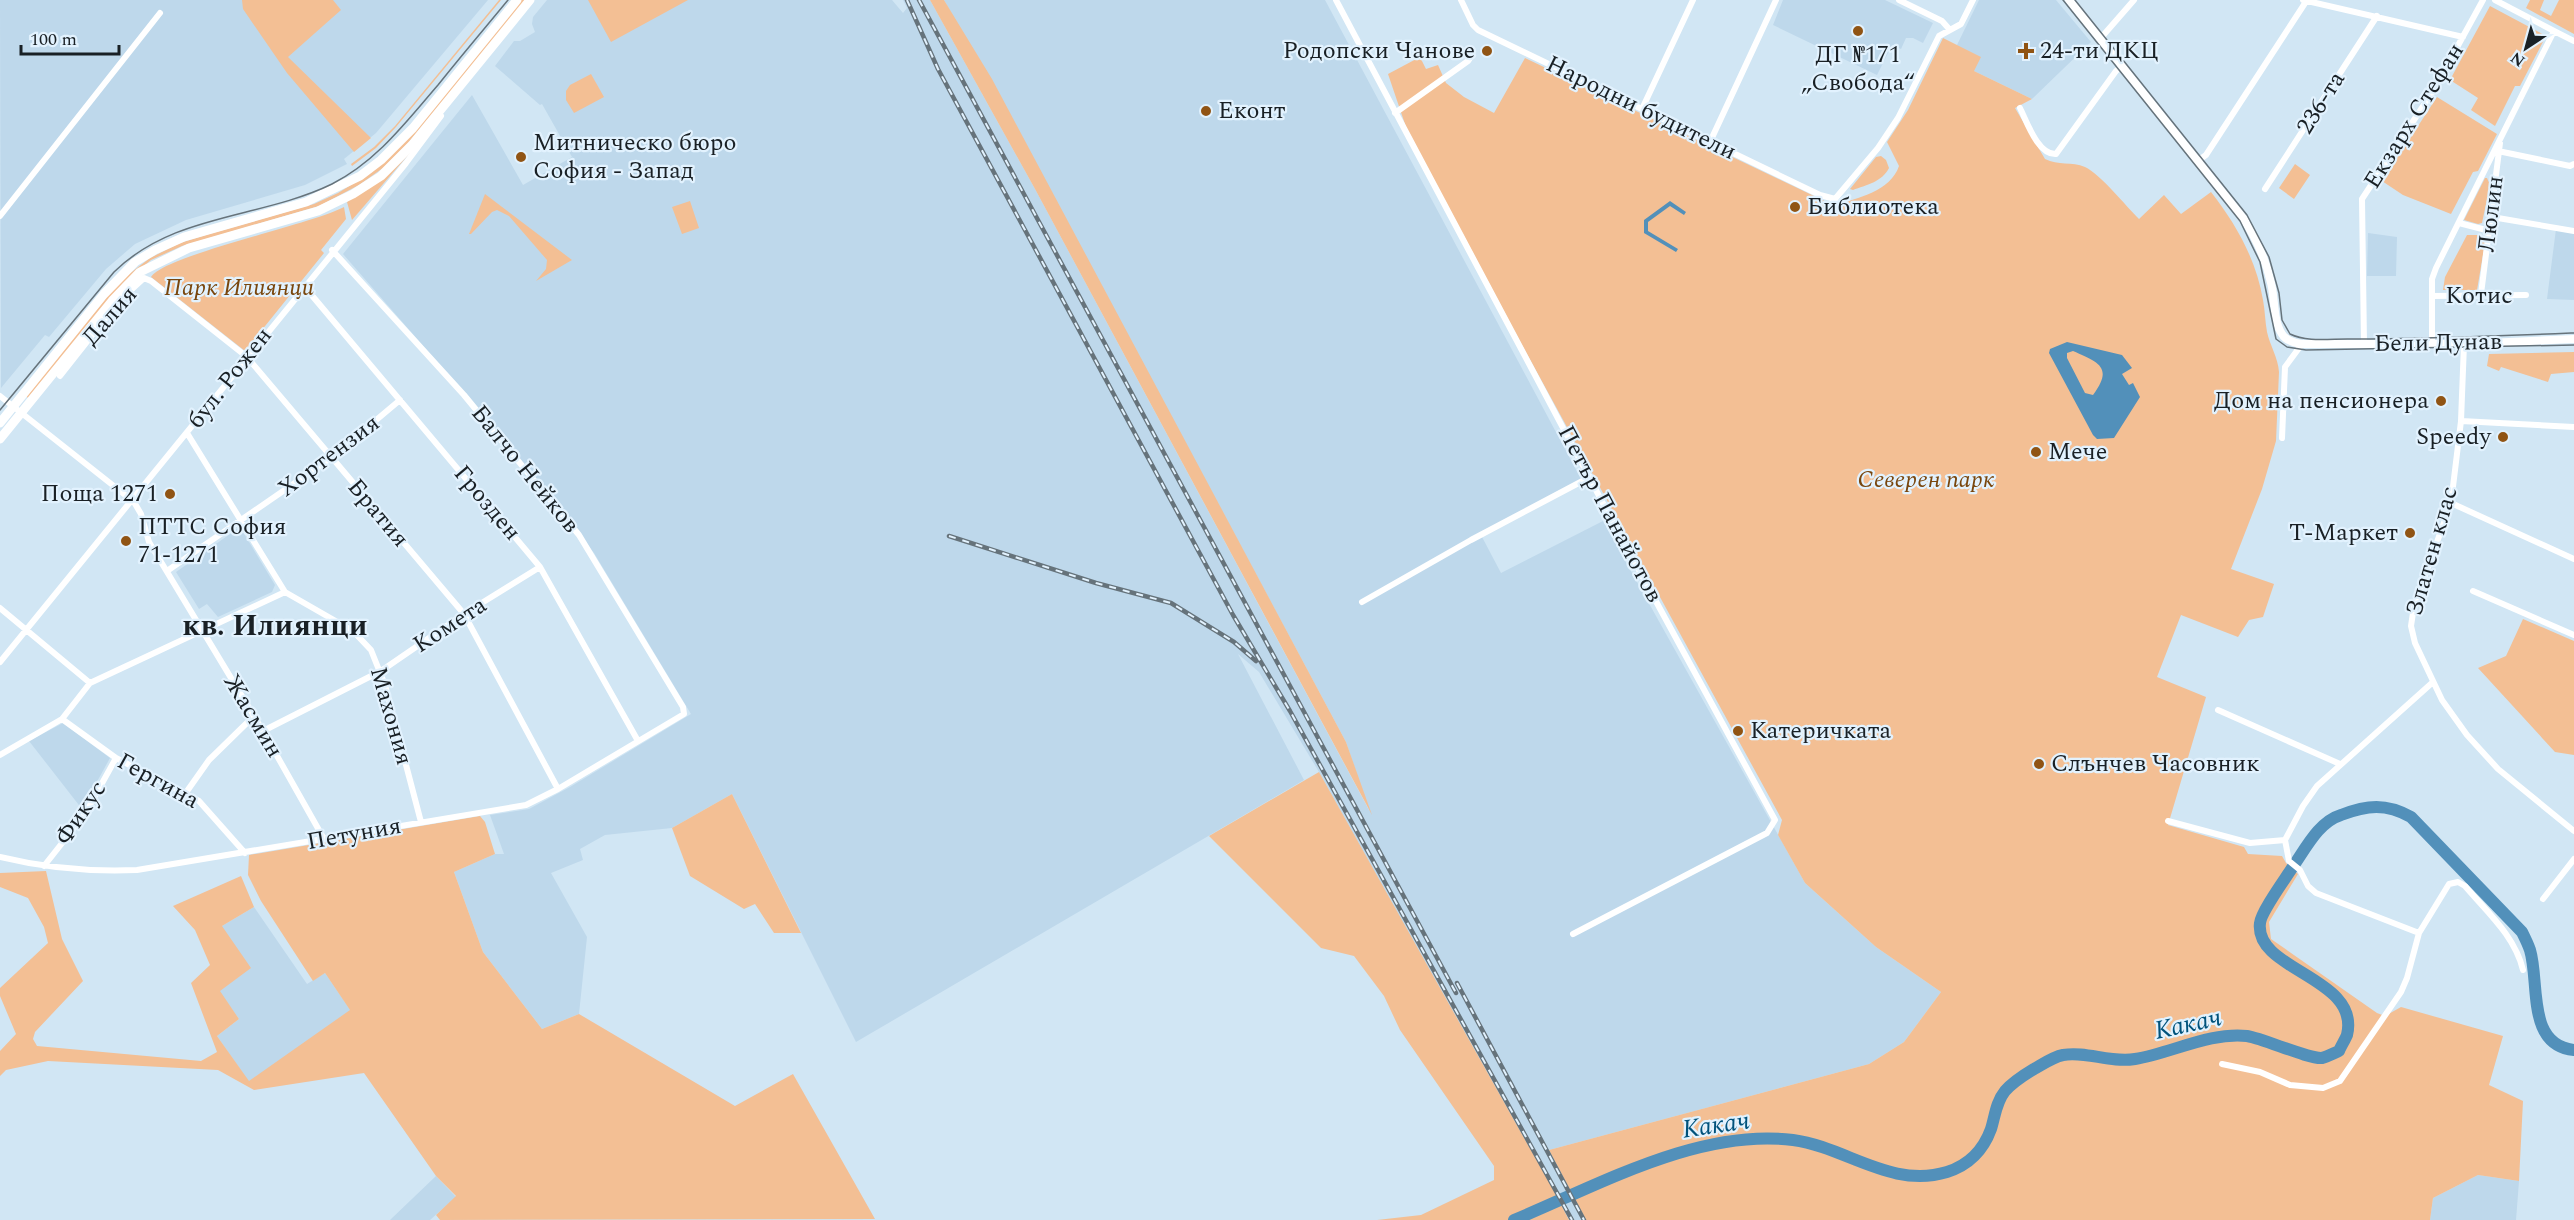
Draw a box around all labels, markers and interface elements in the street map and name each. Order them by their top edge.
scale bar [21,18,118,56]
north arrow [2496,18,2556,78]
marker: ДГ №171 „Свобода“ [1851,24,1865,38]
text: 100 m [30,26,77,53]
place label: Родопски Чанове [1283,33,1475,69]
place label: 24-ти ДКЦ [2040,33,2159,69]
street label: Екзарх Стефан [2355,36,2473,196]
place label: ДГ №171 „Свобода“ [1801,37,1915,101]
marker: 24-ти ДКЦ [2017,42,2035,60]
marker: Родопски Чанове [1480,44,1494,58]
street label: Народни будители [1540,46,1742,170]
text: N [2505,46,2530,73]
street label: 236-та [2288,64,2355,142]
place label: Еконт [1218,93,1286,129]
marker: Еконт [1199,104,1213,118]
place label: Митническо бюро София - Запад [533,125,736,189]
marker: Митническо бюро София - Запад [514,150,528,164]
street label: Люлин [2468,174,2514,254]
place label: Библиотека [1807,189,1939,225]
marker: Библиотека [1788,200,1802,214]
park label: Парк Илиянци [164,270,315,306]
street label: Далия [74,278,146,354]
street label: Котис [2445,278,2513,314]
street label: бул. Рожен [179,320,281,436]
street label: Бели Дунав [2374,324,2502,362]
place label: Дом на пенсионера [2214,383,2429,419]
marker: Дом на пенсионера [2434,394,2448,408]
street label: Балчо Нейков [462,397,588,541]
street label: Хортензия [270,406,388,506]
street label: Петър Панайотов [1548,419,1672,609]
place label: Speedy [2416,419,2492,455]
marker: Speedy [2496,430,2510,444]
place label: Мече [2048,434,2107,470]
marker: Мече [2029,445,2043,459]
street label: Грозден [444,457,530,549]
park label: Северен парк [1858,462,1995,498]
street label: Братия [338,471,418,555]
place label: Поща 1271 [41,476,158,512]
street label: Златен клас [2396,482,2468,620]
marker: Поща 1271 [163,487,177,501]
place label: ПТТС София 71-1271 [138,509,286,573]
place label: Т-Маркет [2289,515,2398,551]
marker: Т-Маркет [2403,526,2417,540]
marker: ПТТС София 71-1271 [119,534,133,548]
street label: Комета [406,587,494,662]
district label: кв. Илиянци [182,603,368,649]
street label: Махония [360,663,422,769]
street label: Жасмин [214,667,292,765]
place label: Катеричката [1750,713,1892,749]
marker: Катеричката [1731,724,1745,738]
street label: Гергина [110,744,206,819]
place label: Слънчев Часовник [2051,746,2260,782]
marker: Слънчев Часовник [2032,757,2046,771]
street label: Фикус [46,774,116,852]
street label: Петуния [304,808,404,860]
water label: Какач [2151,997,2226,1051]
water label: Какач [1680,1100,1753,1150]

